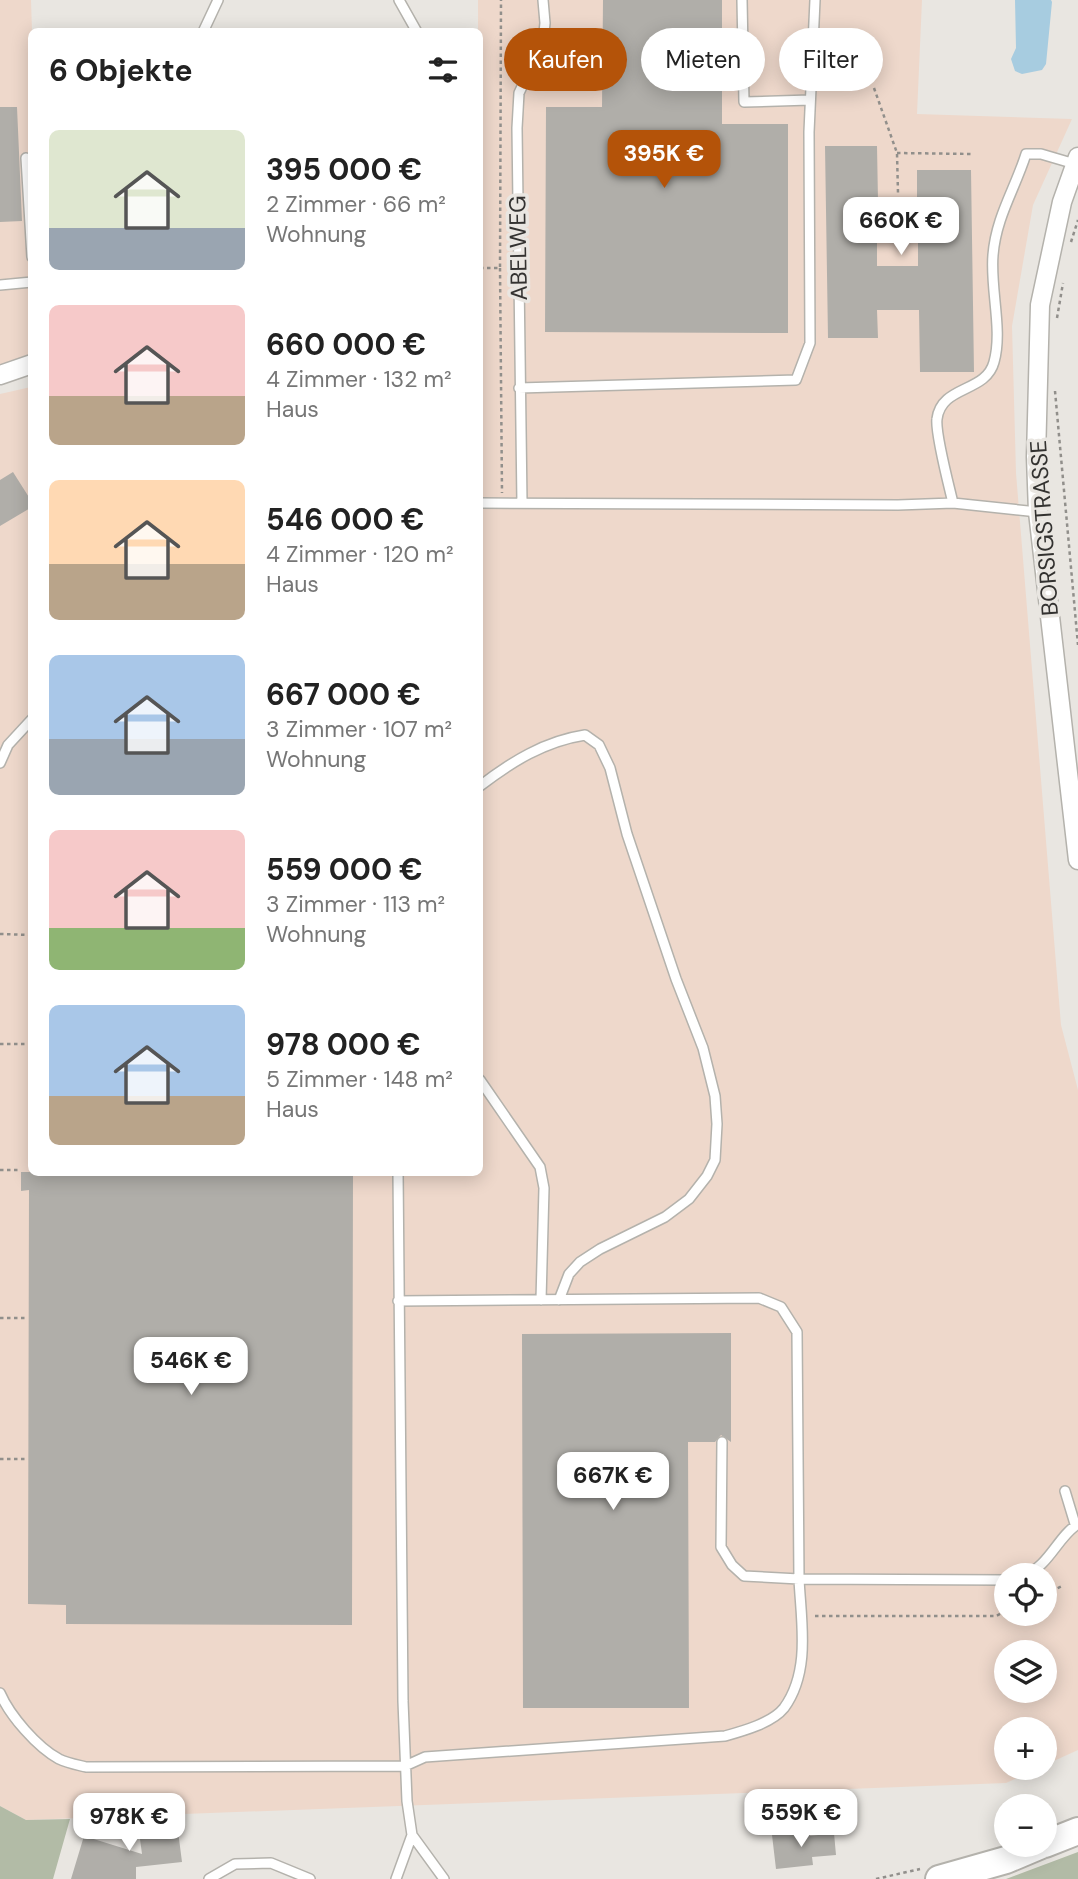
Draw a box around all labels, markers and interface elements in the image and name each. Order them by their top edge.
chip: Kaufen [504,28,627,91]
chip: Mieten [641,28,765,91]
chip: Filter [779,28,883,91]
text: 6 Objekte [49,51,193,90]
icon: filters [424,51,462,89]
pin: 395K € [607,130,721,190]
text: 395K € [624,138,704,168]
text: 395 000 € [266,150,422,189]
icon: home [105,158,189,242]
text: 2 Zimmer · 66 m² [266,189,446,219]
street label: ABELWEG [502,195,534,301]
pin: 660K € [844,198,958,257]
text: 660K € [859,205,943,235]
text: Wohnung [266,219,366,249]
text: 660 000 € [266,325,426,364]
icon: home [105,333,189,417]
text: 4 Zimmer · 132 m² [266,364,452,394]
text: Haus [266,394,319,424]
street label: BORSIGSTRASSE [1023,439,1065,617]
text: 546 000 € [266,500,424,539]
icon: home [105,508,189,592]
text: 4 Zimmer · 120 m² [266,539,454,569]
text: Haus [266,569,319,599]
text: 667 000 € [266,675,421,714]
icon: home [105,683,189,767]
text: 3 Zimmer · 107 m² [266,714,452,744]
text: Wohnung [266,744,366,774]
text: 559 000 € [266,850,423,889]
icon: home [105,858,189,942]
text: 3 Zimmer · 113 m² [266,889,445,919]
text: Wohnung [266,919,366,949]
text: 978 000 € [266,1025,421,1064]
icon: home [105,1033,189,1117]
text: 5 Zimmer · 148 m² [266,1064,453,1094]
text: Haus [266,1094,319,1124]
pin: 546K € [134,1338,248,1397]
text: 546K € [150,1345,232,1375]
pin: 667K € [556,1452,670,1512]
text: 667K € [573,1460,653,1490]
map controls [994,1563,1057,1857]
button: locate [994,1563,1057,1626]
button: layers [994,1640,1057,1703]
button: + [994,1717,1057,1780]
pin: 559K € [744,1790,858,1849]
pin: 978K € [72,1794,186,1853]
button: − [994,1794,1057,1857]
text: 559K € [760,1797,842,1827]
text: 978K € [89,1801,169,1831]

